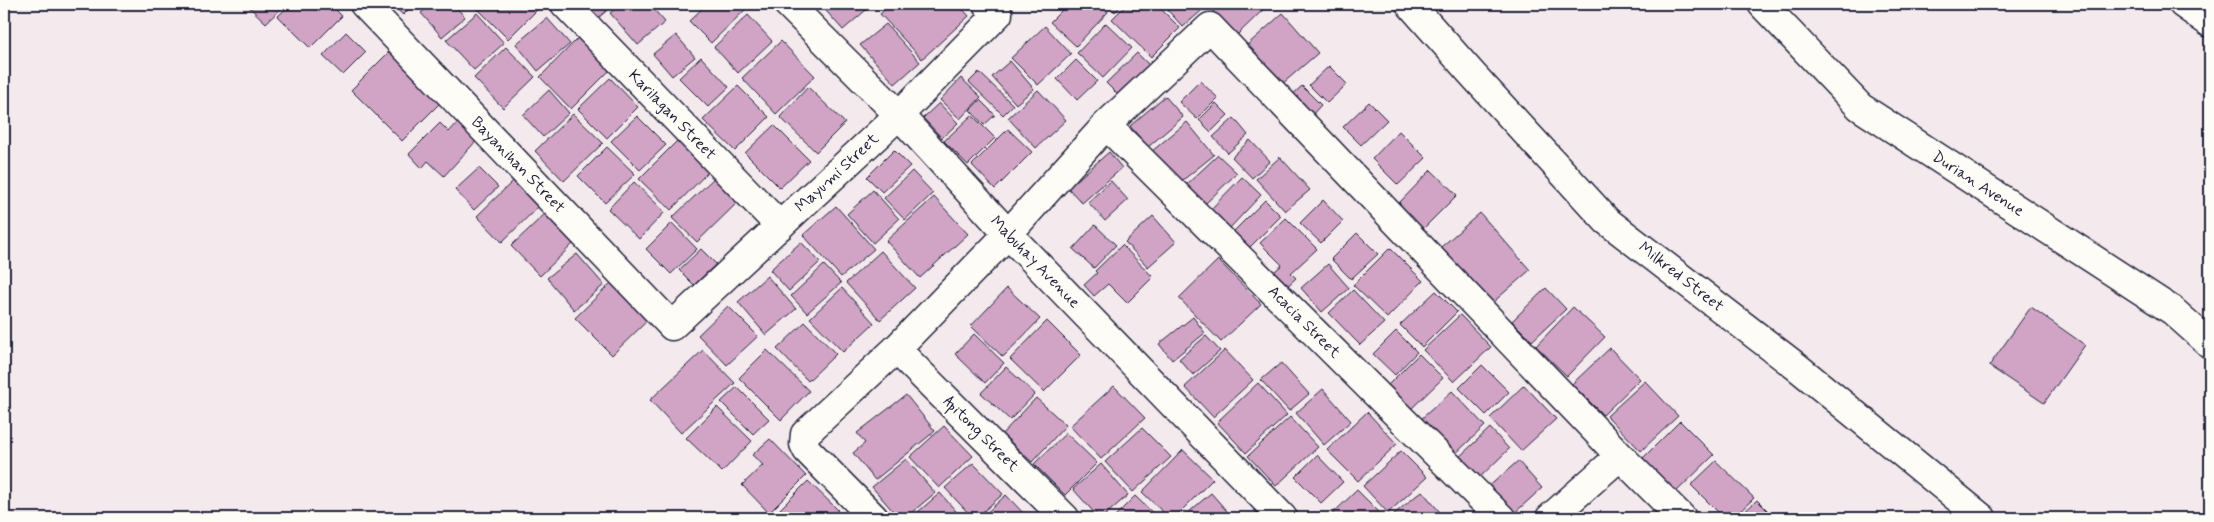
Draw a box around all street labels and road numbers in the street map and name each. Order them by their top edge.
street label: Karilagan Street [624,65,721,165]
street label: Bayanihan Street [466,112,570,218]
street label: Mayumi Street [791,128,884,217]
street label: Durian Avenue [1928,146,2028,222]
street label: Mabuhay Avenue [985,211,1085,313]
street label: Milkred Street [1634,237,1728,317]
street label: Acacia Street [1263,281,1345,363]
street label: Apitong Street [938,392,1024,478]

